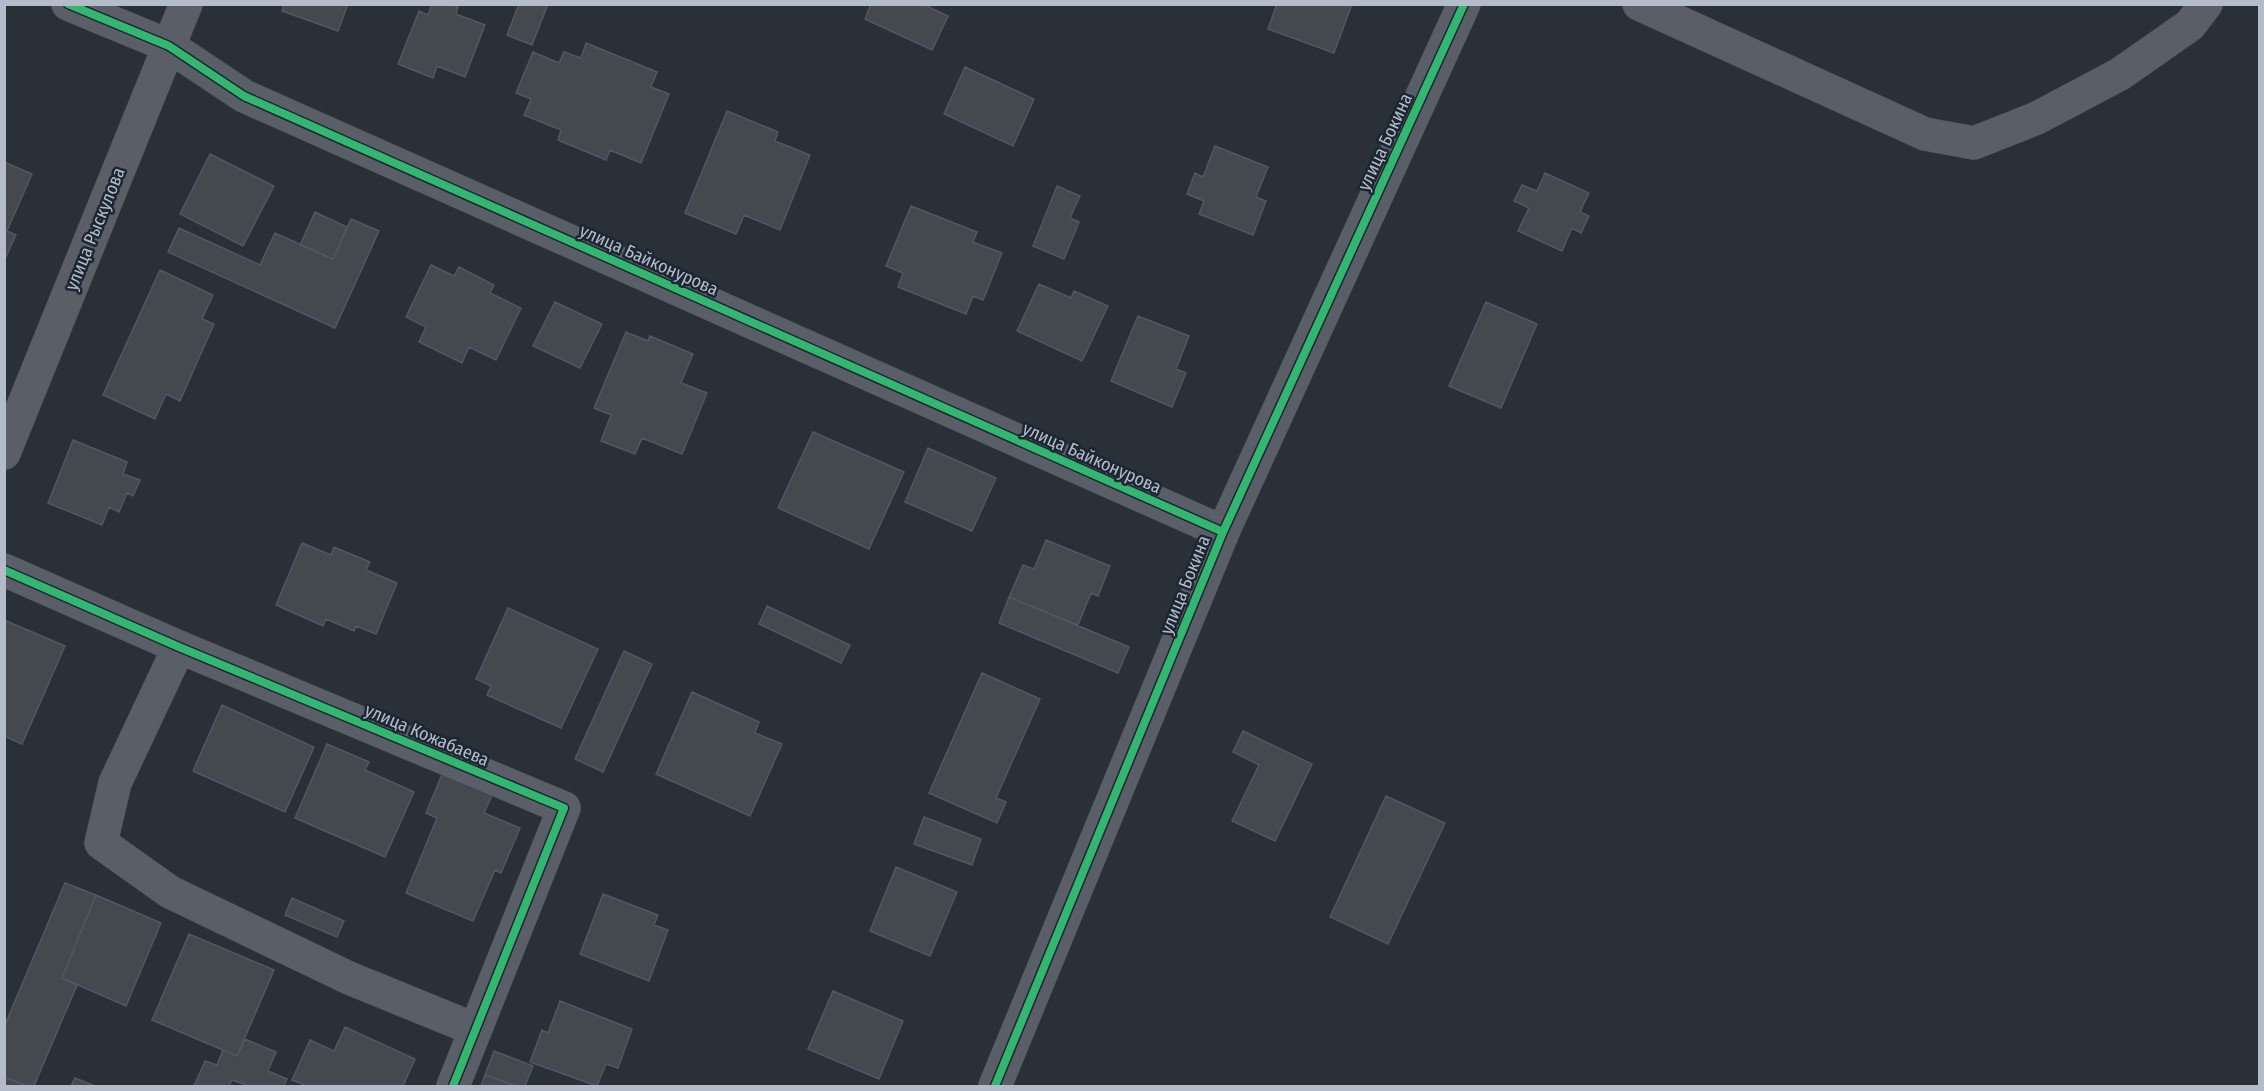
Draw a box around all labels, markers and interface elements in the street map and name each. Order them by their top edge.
street label: улица Бокина [1353,90,1417,194]
street label: улица Рыскулова [60,164,130,294]
street label: улица Байконурова [576,220,722,300]
street label: улица Байконурова [1019,418,1165,498]
street label: улица Бокина [1155,532,1215,638]
street label: улица Кожабаева [362,699,493,771]

